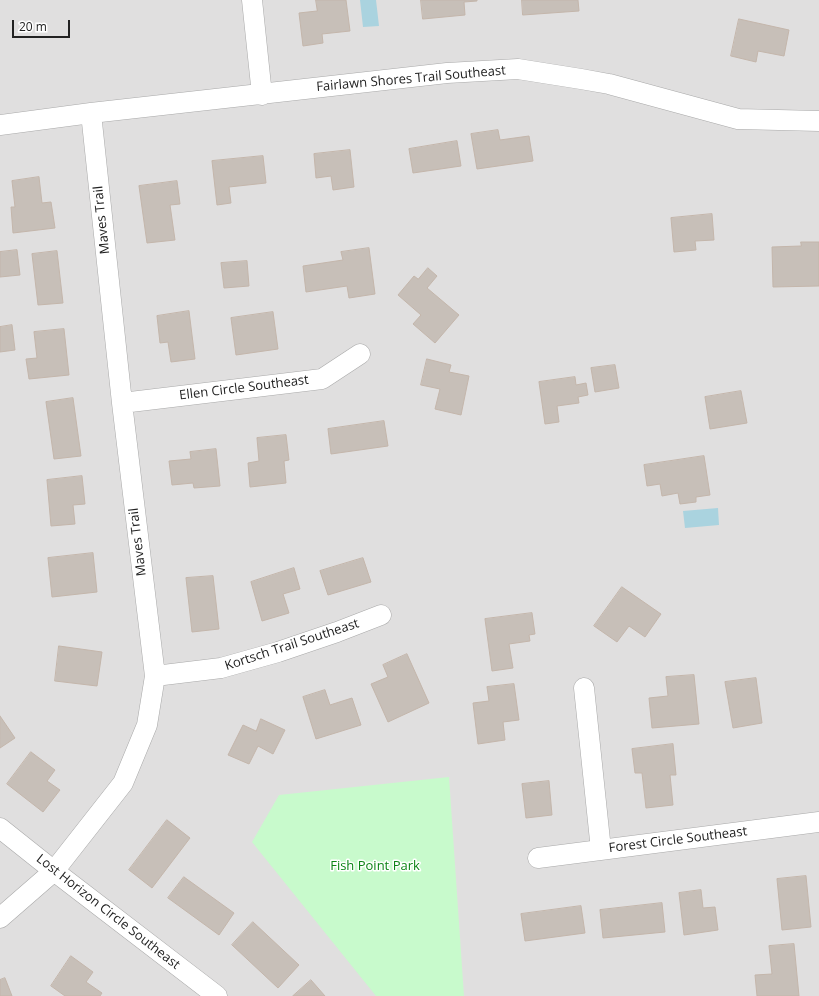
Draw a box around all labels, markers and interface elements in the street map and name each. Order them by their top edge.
scale bar [14,12,72,38]
text: 20 m [19,18,47,35]
street label: Fairlawn Shores Trail Southeast [316,63,506,95]
street label: Maves Trail [91,185,113,255]
street label: Ellen Circle Southeast [178,372,310,404]
street label: Maves Trail [126,507,150,577]
street label: Kortsch Trail Southeast [223,616,361,674]
street label: Forest Circle Southeast [608,824,748,856]
street label: Lost Horizon Circle Southeast [33,851,183,973]
park label: Fish Point Park [330,858,420,874]

